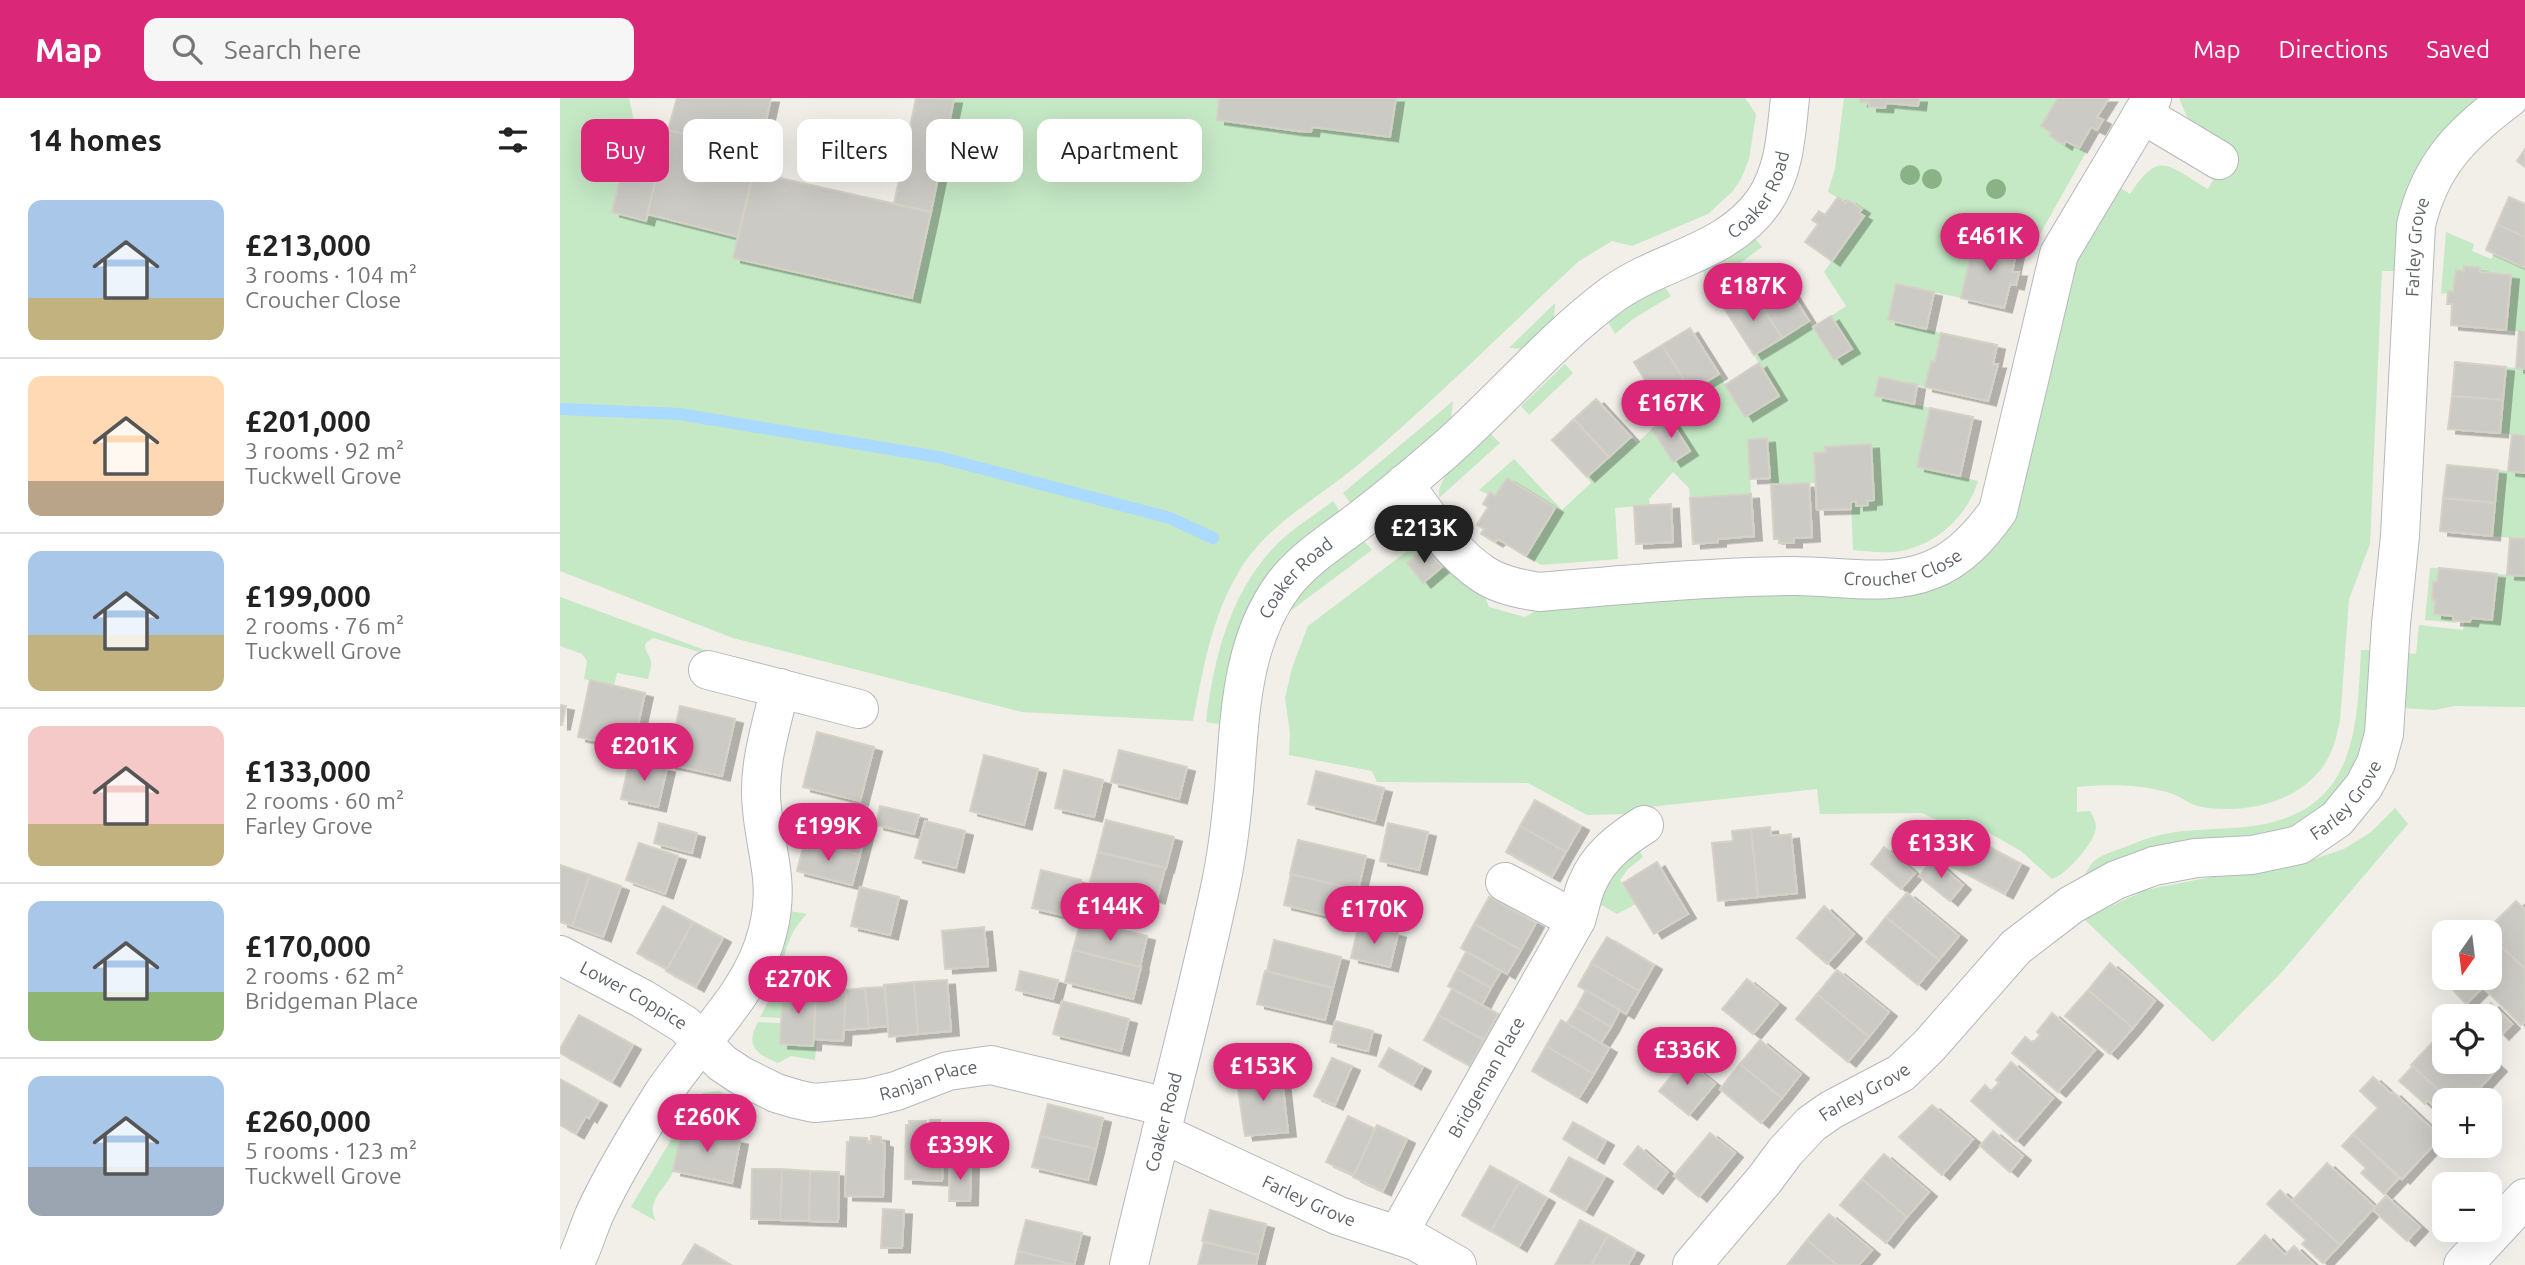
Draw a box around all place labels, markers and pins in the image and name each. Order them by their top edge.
pin: £461K [1941,214,2039,273]
pin: £187K [1704,264,1802,323]
pin: £167K [1622,380,1720,440]
pin: £213K [1375,505,1473,565]
pin: £201K [595,724,693,783]
pin: £199K [779,804,877,863]
pin: £133K [1892,820,1990,880]
pin: £144K [1061,884,1159,943]
pin: £170K [1325,886,1423,946]
pin: £270K [749,956,847,1016]
pin: £336K [1638,1028,1736,1087]
pin: £153K [1214,1044,1312,1103]
pin: £260K [658,1094,756,1154]
pin: £339K [911,1122,1009,1182]

